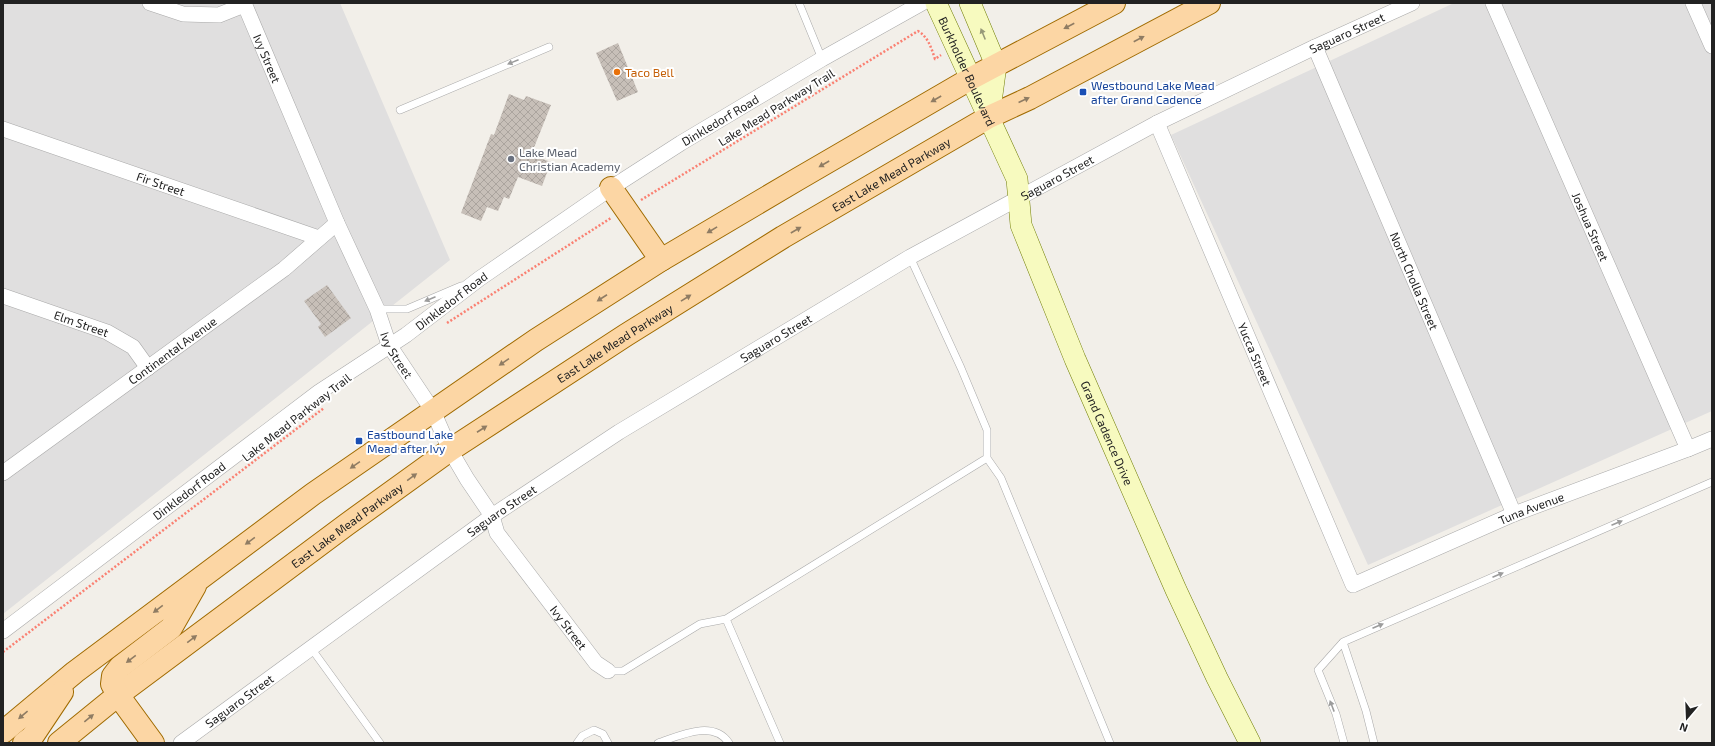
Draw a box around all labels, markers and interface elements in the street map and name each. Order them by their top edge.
street label: Saguaro Street [1307,9,1387,56]
street label: Burkholder Boulevard [936,14,999,128]
one-way arrow [1063,23,1075,30]
one-way arrow [979,28,985,40]
street label: Ivy Street [251,32,284,85]
one-way arrow [1133,36,1145,43]
one-way arrow [507,59,519,65]
place label: Taco Bell [625,65,674,79]
street label: Lake Mead Parkway Trail [715,65,837,148]
marker: Taco Bell [612,67,622,77]
place label: Westbound Lake Mead after Grand Cadence [1091,78,1215,106]
marker: Westbound Lake Mead after Grand Cadence [1078,87,1088,97]
street label: Dinkledorf Road [679,91,761,148]
one-way arrow [930,95,942,102]
one-way arrow [1019,97,1030,103]
street label: East Lake Mead Parkway [829,134,953,214]
place label: Lake Mead Christian Academy [519,145,621,173]
street label: Saguaro Street [1018,152,1096,203]
marker: Lake Mead Christian Academy [506,154,516,164]
one-way arrow [818,160,830,167]
street label: Fir Street [135,169,187,198]
street label: Joshua Street [1570,190,1612,263]
one-way arrow [707,226,717,234]
one-way arrow [790,226,802,233]
street label: North Cholla Street [1388,230,1442,332]
street label: Dinkledorf Road [412,268,490,333]
one-way arrow [681,294,691,302]
one-way arrow [596,295,607,302]
one-way arrow [424,297,436,303]
street label: East Lake Mead Parkway [554,300,676,385]
street label: Elm Street [52,307,111,339]
street label: Saguaro Street [737,311,814,365]
street label: Continental Avenue [125,313,219,387]
street label: Yucca Street [1235,320,1275,388]
street label: Ivy Street [378,330,416,381]
one-way arrow [499,358,509,366]
street label: Lake Mead Parkway Trail [239,370,354,464]
street label: Grand Cadence Drive [1078,378,1136,487]
one-way arrow [477,425,487,433]
place label: Eastbound Lake Mead after Ivy [367,427,453,455]
marker: Eastbound Lake Mead after Ivy [354,436,364,446]
street label: Dinkledorf Road [150,459,228,522]
one-way arrow [350,461,360,469]
one-way arrow [407,473,417,481]
street label: East Lake Mead Parkway [288,479,406,571]
street label: Saguaro Street [464,482,539,539]
street label: Tuna Avenue [1496,489,1566,527]
one-way arrow [1611,520,1623,526]
one-way arrow [244,537,255,545]
one-way arrow [1492,571,1504,577]
street label: Ivy Street [548,602,590,652]
one-way arrow [152,605,163,614]
one-way arrow [1373,623,1385,629]
one-way arrow [187,635,198,643]
one-way arrow [125,654,136,663]
street label: Saguaro Street [202,671,276,730]
north arrow [1667,698,1707,738]
one-way arrow [1329,699,1335,711]
one-way arrow [18,711,29,720]
one-way arrow [84,714,95,723]
text: N [1678,720,1689,735]

